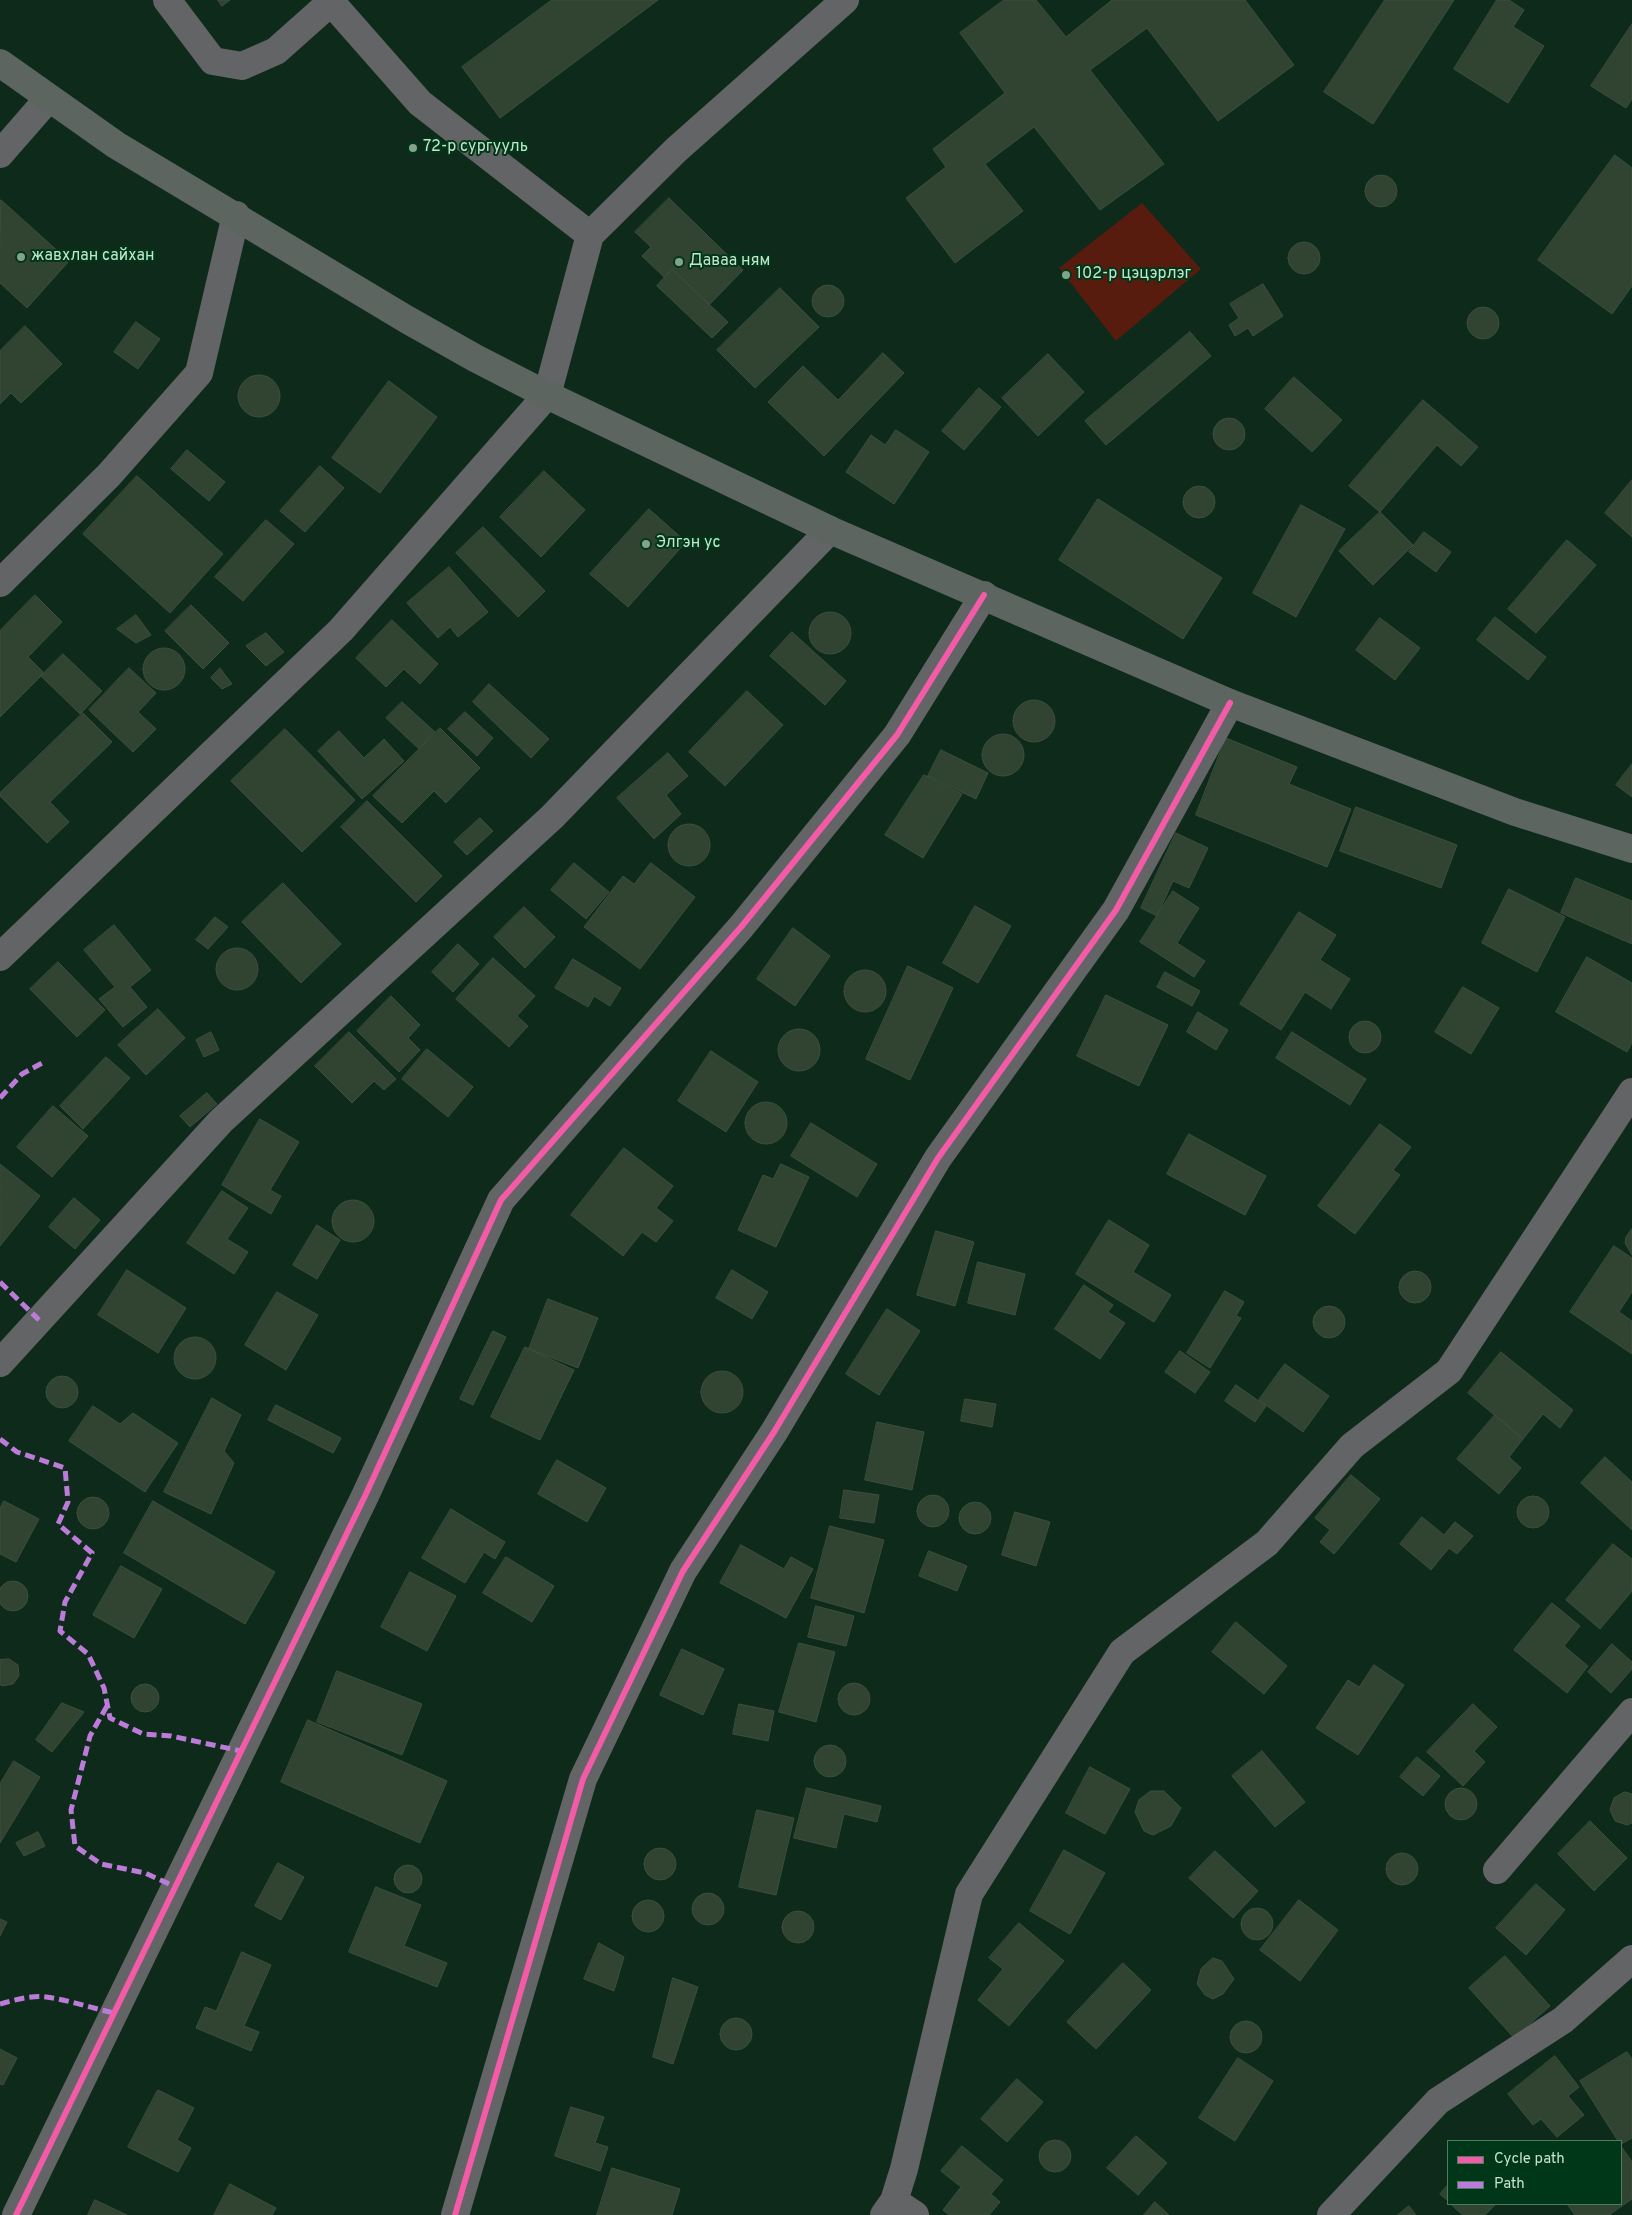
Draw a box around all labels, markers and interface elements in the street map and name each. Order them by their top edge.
place label: 72-р сургууль [423,138,528,158]
marker: 72-р сургууль [407,142,419,154]
place label: жавхлан сайхан [31,247,154,267]
marker: жавхлан сайхан [15,251,27,263]
place label: Даваа ням [689,252,770,272]
marker: Даваа ням [673,256,685,268]
place label: 102-р цэцэрлэг [1076,265,1191,285]
marker: 102-р цэцэрлэг [1060,269,1072,281]
place label: Элгэн ус [656,534,720,554]
marker: Элгэн ус [640,538,652,550]
legend [1447,2140,1622,2205]
text: Cycle path [1494,2150,1565,2169]
text: Path [1494,2175,1525,2194]

